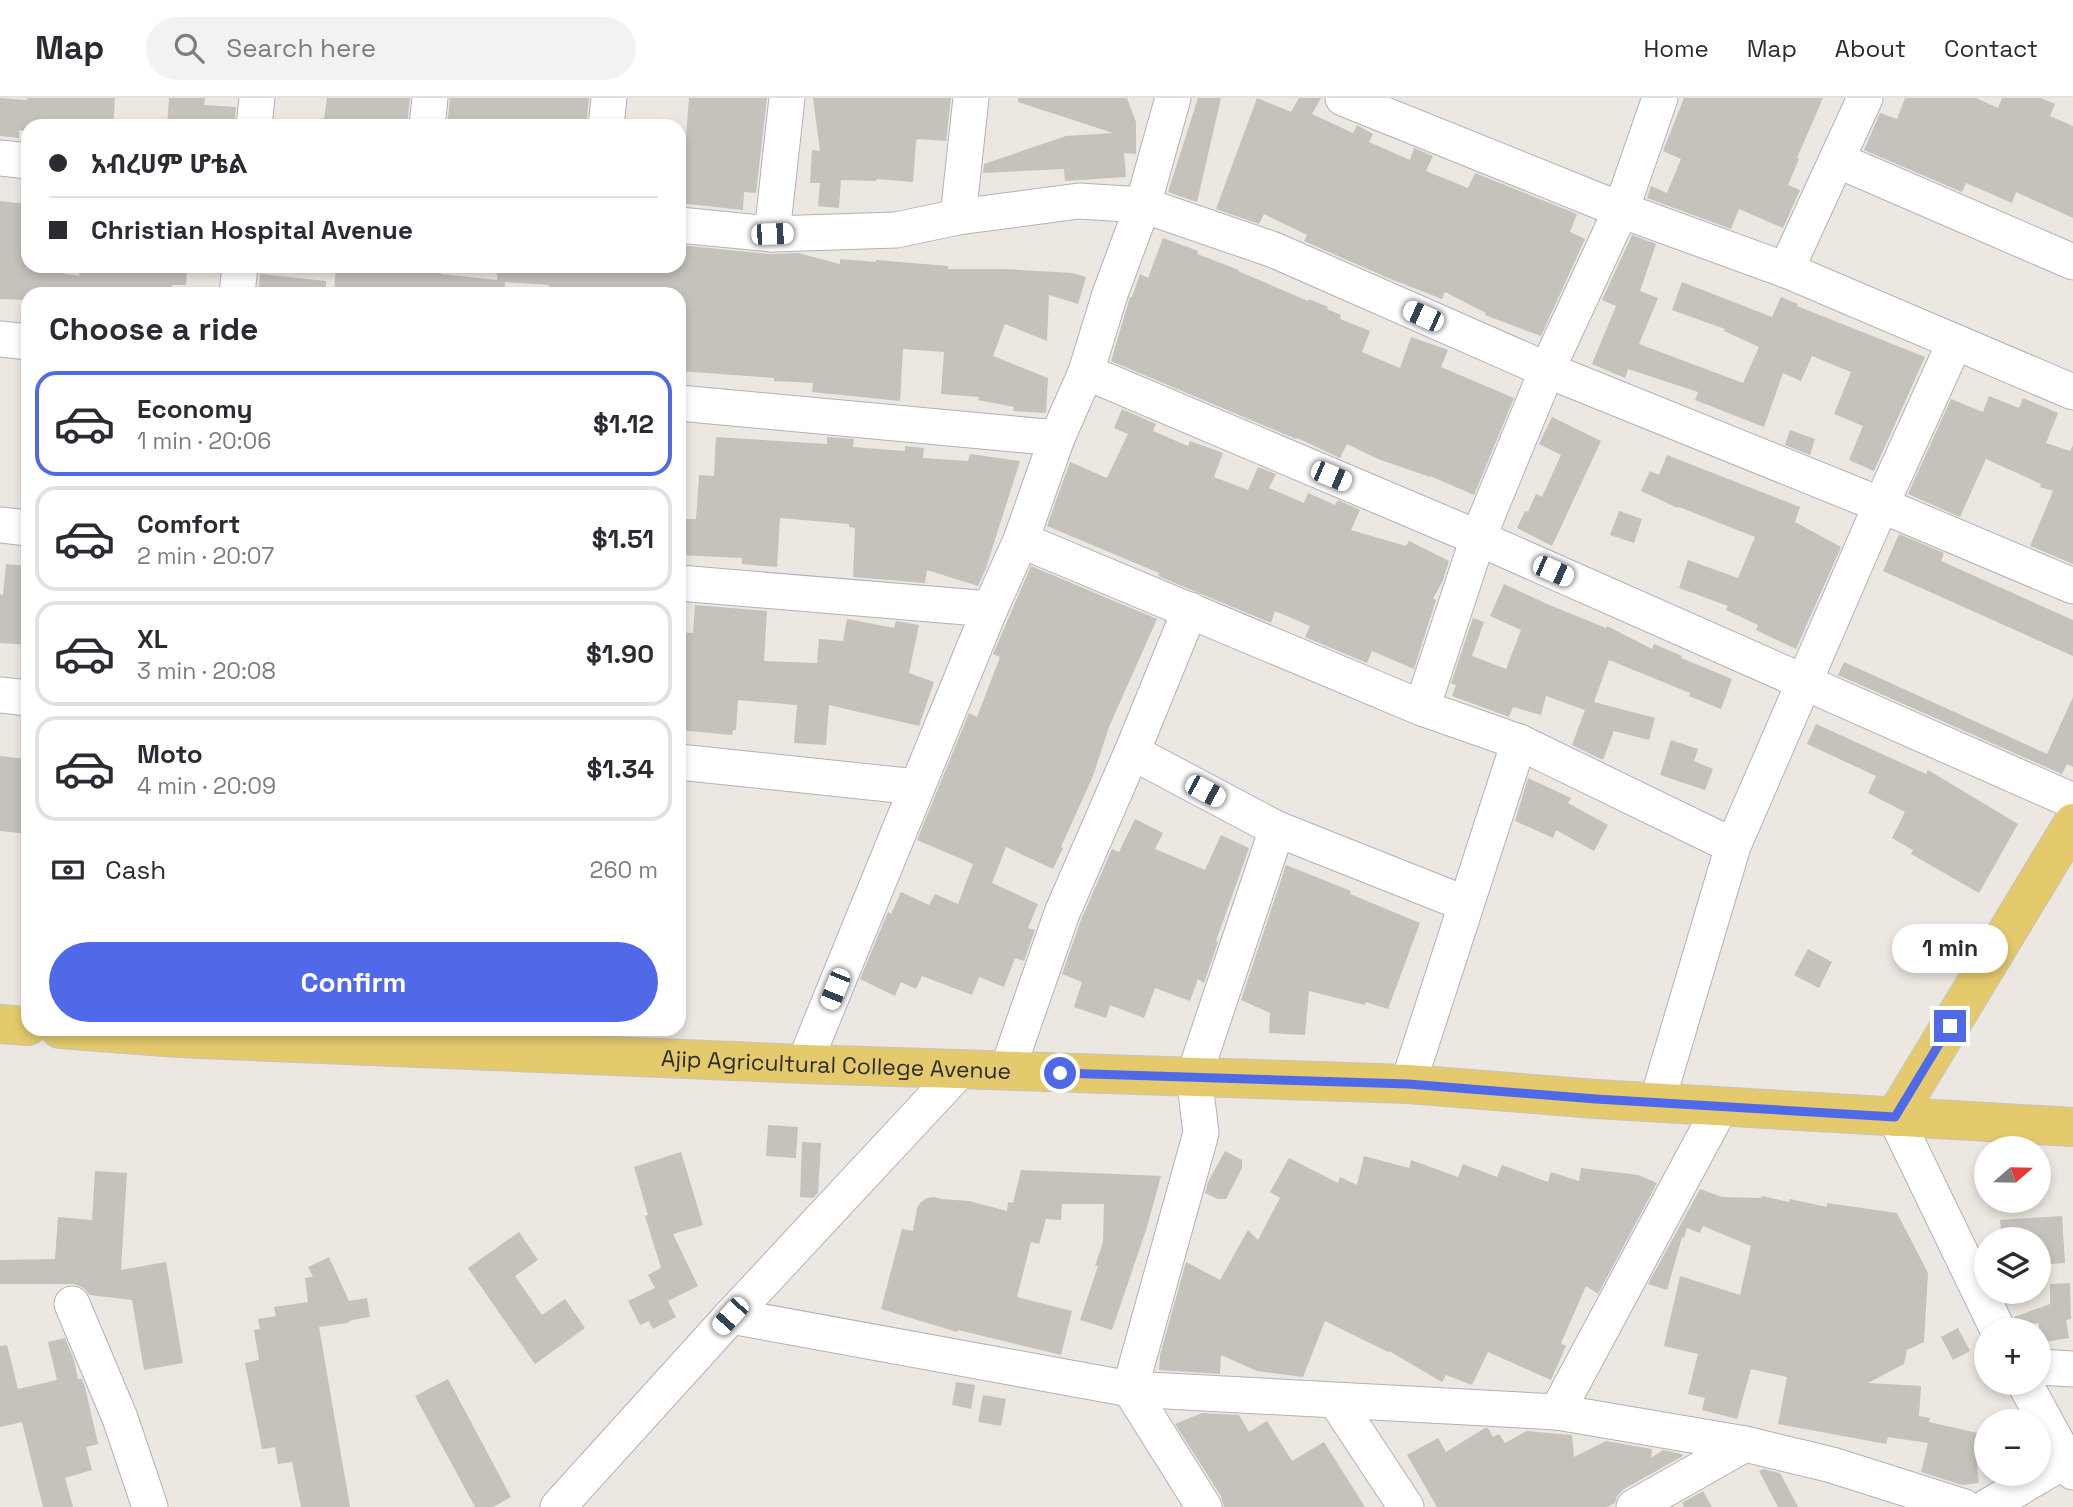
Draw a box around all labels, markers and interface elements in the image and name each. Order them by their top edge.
search box [146,17,636,80]
text: Map [35,27,104,69]
icon: search [170,29,208,67]
text: Search here [226,31,376,65]
text: Home [1643,33,1709,64]
text: Map [1747,33,1797,64]
text: About [1835,33,1906,64]
text: Contact [1944,33,2038,64]
text: አብረሀም ሆቴል [91,147,248,181]
text: Christian Hospital Avenue [91,213,413,247]
car [751,223,794,245]
car [1400,298,1447,334]
text: Choose a ride [49,309,259,349]
icon: car [53,392,116,455]
text: Economy [137,392,253,426]
text: $1.12 [593,407,654,441]
text: 1 min · 20:06 [137,426,271,456]
car [1308,458,1355,494]
icon: car [53,507,116,570]
text: Comfort [137,507,240,541]
text: $1.51 [592,522,654,556]
text: 2 min · 20:07 [137,541,274,571]
car [1530,553,1577,589]
icon: car [53,622,116,685]
text: XL [137,622,168,656]
text: $1.90 [586,637,654,671]
text: 3 min · 20:08 [137,656,276,686]
icon: car [53,737,116,800]
text: Moto [137,737,203,771]
text: $1.34 [586,752,654,786]
text: 4 min · 20:09 [137,771,276,801]
car [1182,772,1229,810]
icon: cash [49,851,87,889]
text: Cash [105,853,166,887]
text: 260 m [590,855,658,885]
callout: 1 min [1892,925,2008,974]
text: 1 min [1922,933,1978,963]
button: Confirm [49,942,658,1022]
car [818,966,853,1012]
route end [1934,1010,1966,1042]
street label: Ajip Agricultural College Avenue [660,1043,1012,1086]
route start [1044,1057,1076,1089]
north arrow [1974,1136,2051,1213]
map controls [1974,1136,2051,1486]
button: layers [1974,1227,2051,1304]
car [709,1293,752,1339]
button: + [1974,1318,2051,1395]
button: − [1974,1409,2051,1486]

